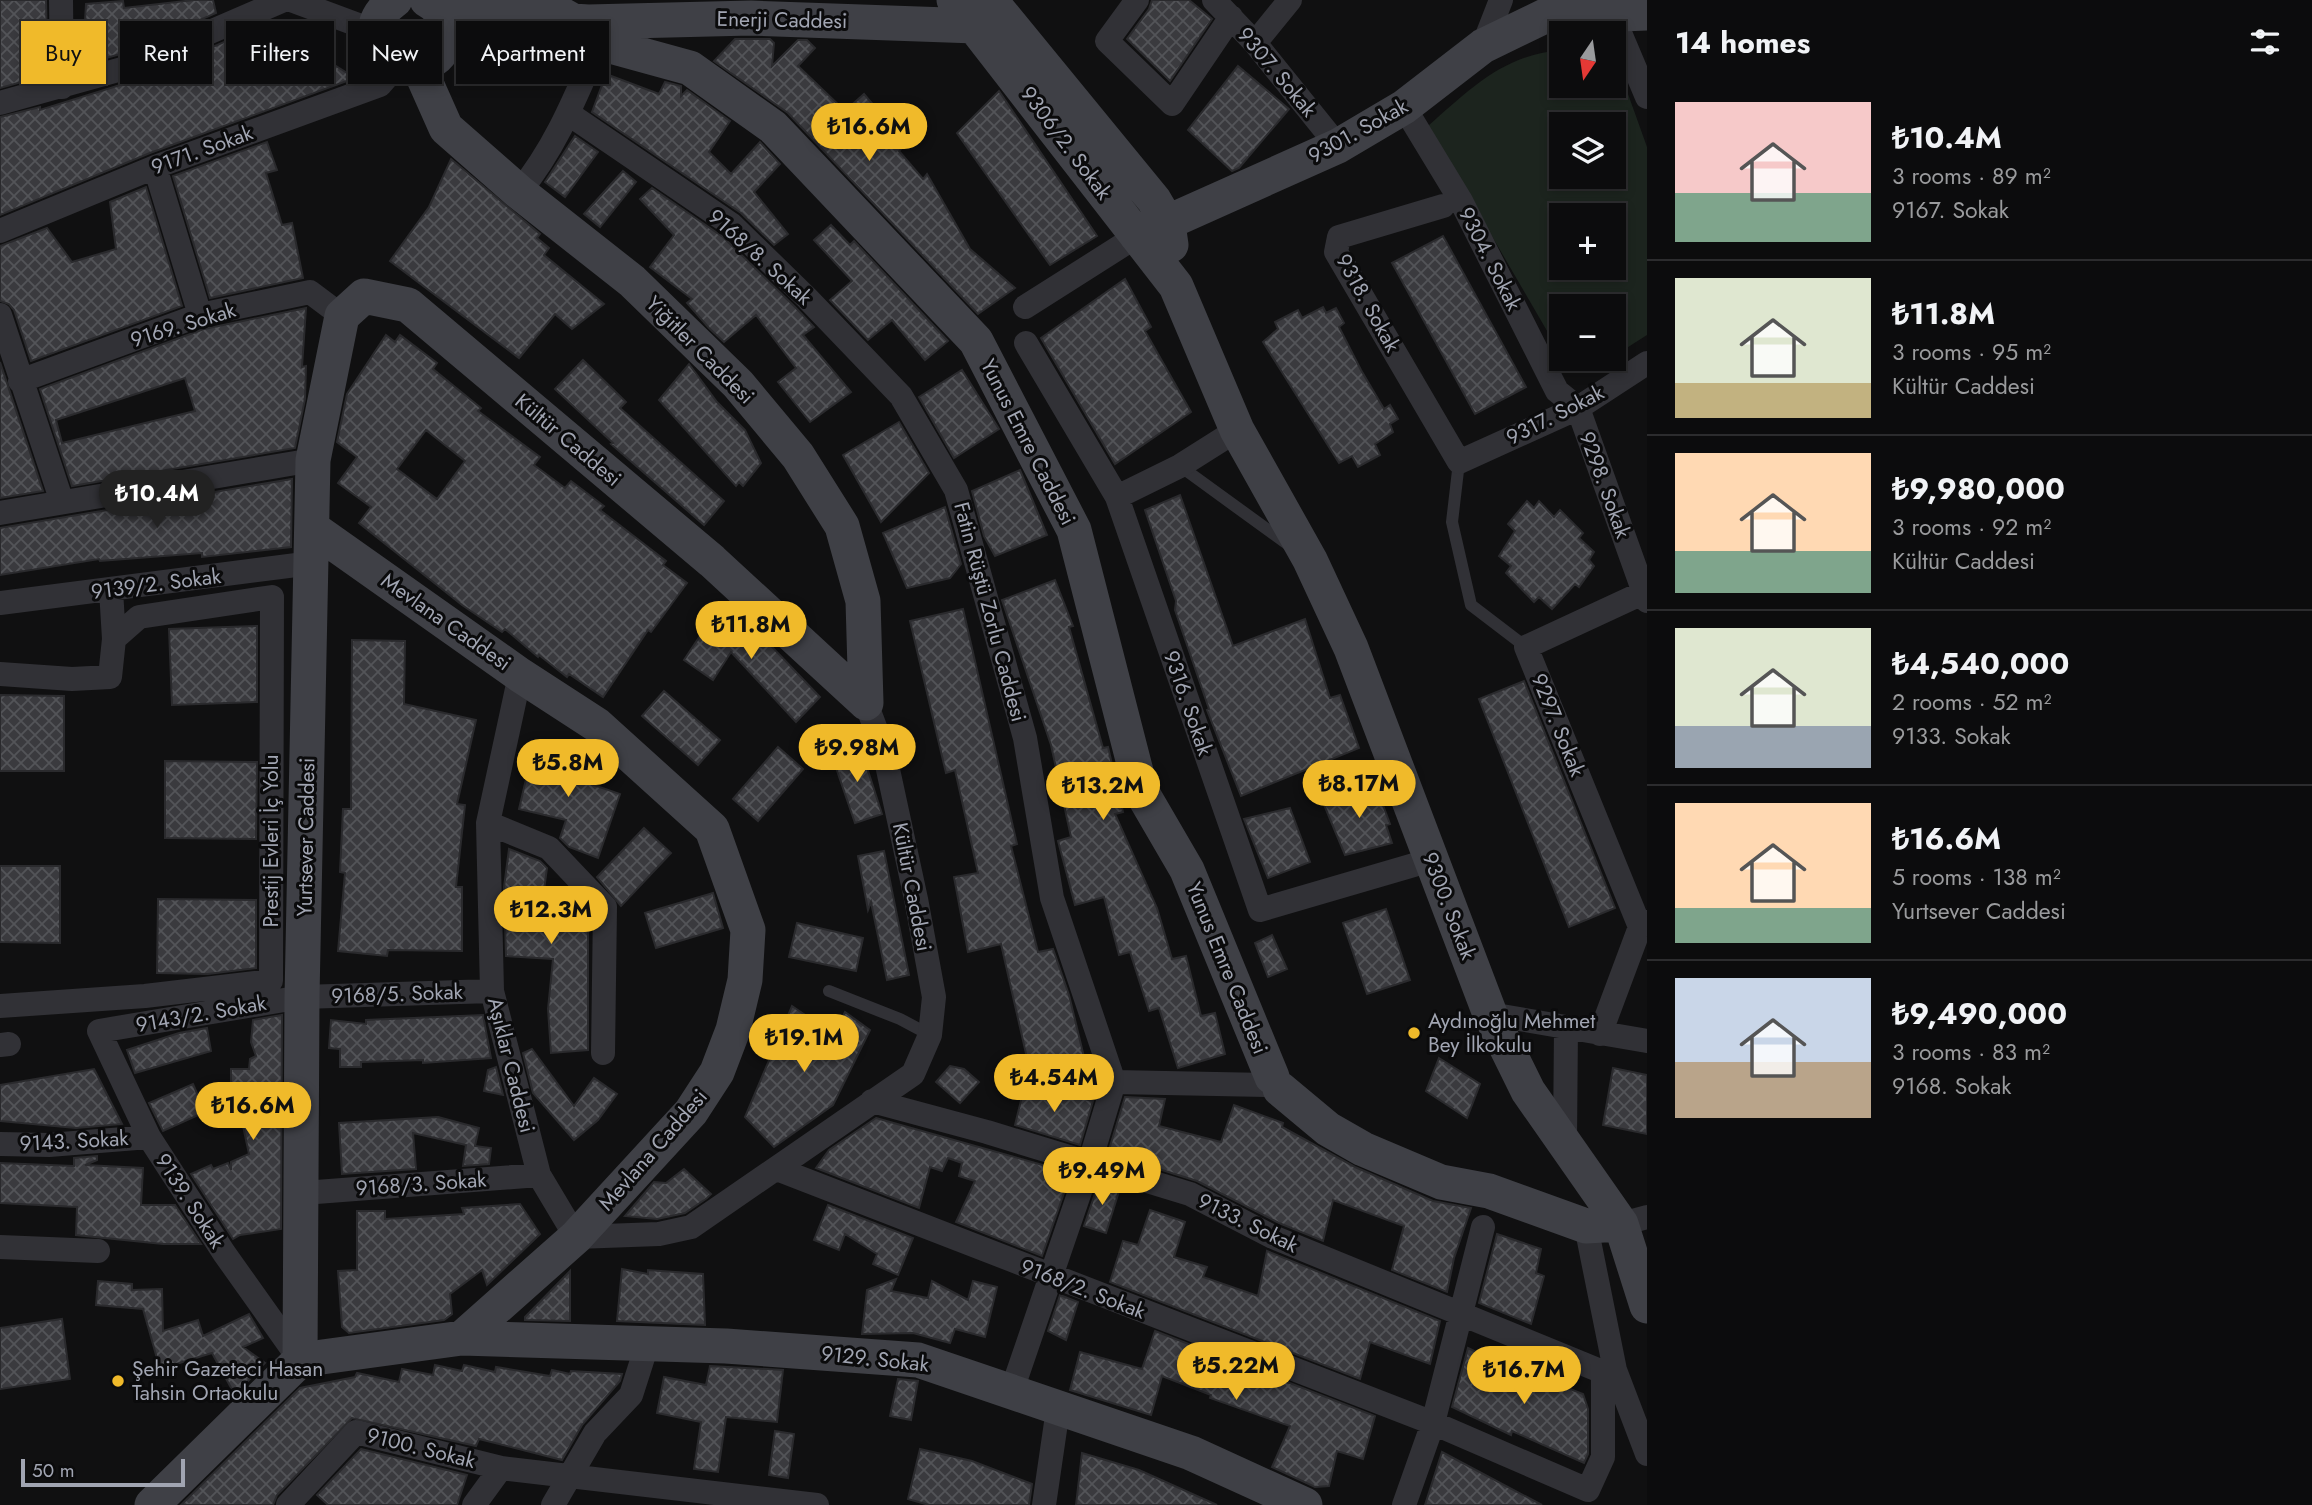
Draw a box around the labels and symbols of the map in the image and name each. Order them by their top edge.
street label: Enerji Caddesi [716,4,848,36]
street label: 9307. Sokak [1230,21,1324,124]
north arrow [1549,21,1626,98]
street label: 9306/2. Sokak [1013,80,1119,207]
street label: 9301. Sokak [1303,91,1414,171]
pin: ₺16.6M [812,104,926,163]
street label: 9171. Sokak [147,117,258,182]
street label: 9168/8. Sokak [701,202,819,312]
street label: 9304. Sokak [1451,202,1529,317]
street label: 9318. Sokak [1329,248,1408,358]
street label: Yiğitler Caddesi [639,289,761,411]
street label: 9169. Sokak [127,295,240,355]
street label: Yunus Emre Caddesi [973,354,1083,530]
street label: 9317. Sokak [1501,377,1610,452]
street label: Kültür Caddesi [508,387,628,493]
street label: 9298. Sokak [1572,428,1638,543]
pin: ₺10.4M [100,470,214,530]
street label: Fatin Rüştü Zorlu Caddesi [946,499,1034,725]
street label: 9139/2. Sokak [89,561,223,607]
street label: Mevlana Caddesi [375,566,517,678]
pin: ₺11.8M [694,602,808,661]
street label: 9316. Sokak [1156,646,1220,760]
street label: 9297. Sokak [1524,669,1593,782]
pin: ₺9.98M [800,724,914,784]
pin: ₺5.8M [519,740,617,799]
street label: Prestij Evleri İç Yolu [256,754,286,928]
street label: Yurtsever Caddesi [290,757,322,917]
pin: ₺8.17M [1302,760,1416,820]
pin: ₺13.2M [1046,762,1160,822]
street label: Kültür Caddesi [885,820,939,954]
street label: 9300. Sokak [1415,848,1484,965]
street label: Yunus Emre Caddesi [1179,878,1275,1058]
pin: ₺12.3M [494,886,608,946]
street label: 9168/5. Sokak [331,977,464,1011]
street label: 9143/2. Sokak [133,988,269,1040]
street label: Aşıklar Caddesi [480,994,542,1136]
place label: Aydınoğlu Mehmet Bey İlkokulu [1428,1006,1595,1060]
pin: ₺19.1M [747,1014,861,1074]
marker: Aydınoğlu Mehmet Bey İlkokulu [1406,1025,1422,1041]
pin: ₺4.54M [997,1054,1111,1114]
pin: ₺16.6M [196,1082,310,1142]
street label: Mevlana Caddesi [592,1083,714,1217]
street label: 9143. Sokak [19,1123,130,1159]
street label: 9139. Sokak [148,1148,232,1255]
pin: ₺9.49M [1045,1148,1159,1207]
street label: 9168/3. Sokak [355,1164,488,1204]
street label: 9133. Sokak [1193,1186,1304,1261]
street label: 9168/2. Sokak [1016,1251,1151,1327]
street label: 9129. Sokak [820,1338,931,1380]
pin: ₺5.22M [1179,1342,1293,1402]
pin: ₺16.7M [1467,1346,1581,1406]
place label: Şehir Gazeteci Hasan Tahsin Ortaokulu [132,1354,323,1408]
marker: Şehir Gazeteci Hasan Tahsin Ortaokulu [110,1373,126,1389]
street label: 9100. Sokak [364,1420,479,1476]
scale bar [21,1456,186,1488]

